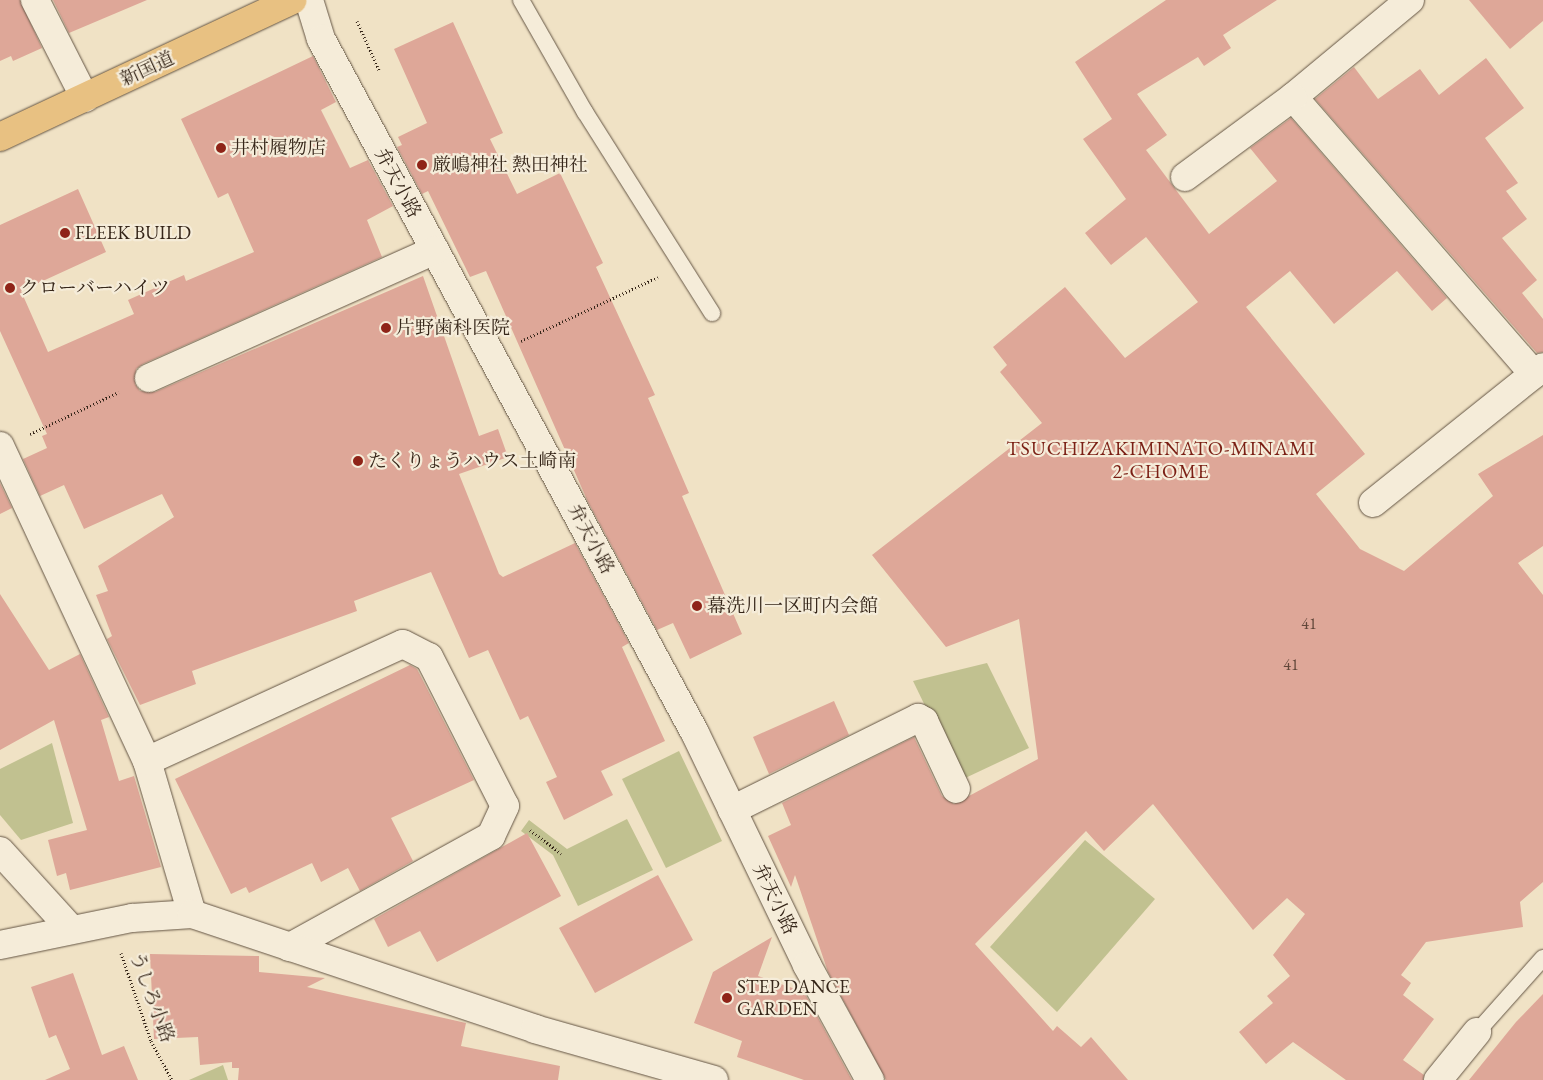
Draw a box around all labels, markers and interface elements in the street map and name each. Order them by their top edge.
street label: 新国道 [116,47,178,91]
place label: 井村履物店 [231,137,326,159]
marker: 井村履物店 [215,142,227,154]
street label: 弁天小路 [370,144,426,222]
place label: 厳嶋神社 熱田神社 [432,154,588,176]
marker: 厳嶋神社 熱田神社 [416,159,428,171]
place label: FLEEK BUILD [75,222,191,244]
marker: FLEEK BUILD [59,227,71,239]
place label: クローバーハイツ [20,277,172,299]
marker: クローバーハイツ [4,282,16,294]
place label: 片野歯科医院 [396,317,510,339]
marker: 片野歯科医院 [380,322,392,334]
district label: TSUCHIZAKIMINATO-MINAMI 2-CHOME [1003,436,1319,483]
place label: たくりょうハウス土崎南 [368,450,577,472]
marker: たくりょうハウス土崎南 [352,455,364,467]
street label: 弁天小路 [563,500,619,578]
place label: 幕洗川一区町内会館 [707,595,878,617]
marker: 幕洗川一区町内会館 [691,600,703,612]
house number: 41 [1301,614,1317,634]
house number: 41 [1283,655,1299,675]
street label: 弁天小路 [748,860,802,938]
street label: うしろ小路 [125,948,179,1046]
place label: STEP DANCE GARDEN [737,976,850,1020]
marker: STEP DANCE GARDEN [721,992,733,1004]

